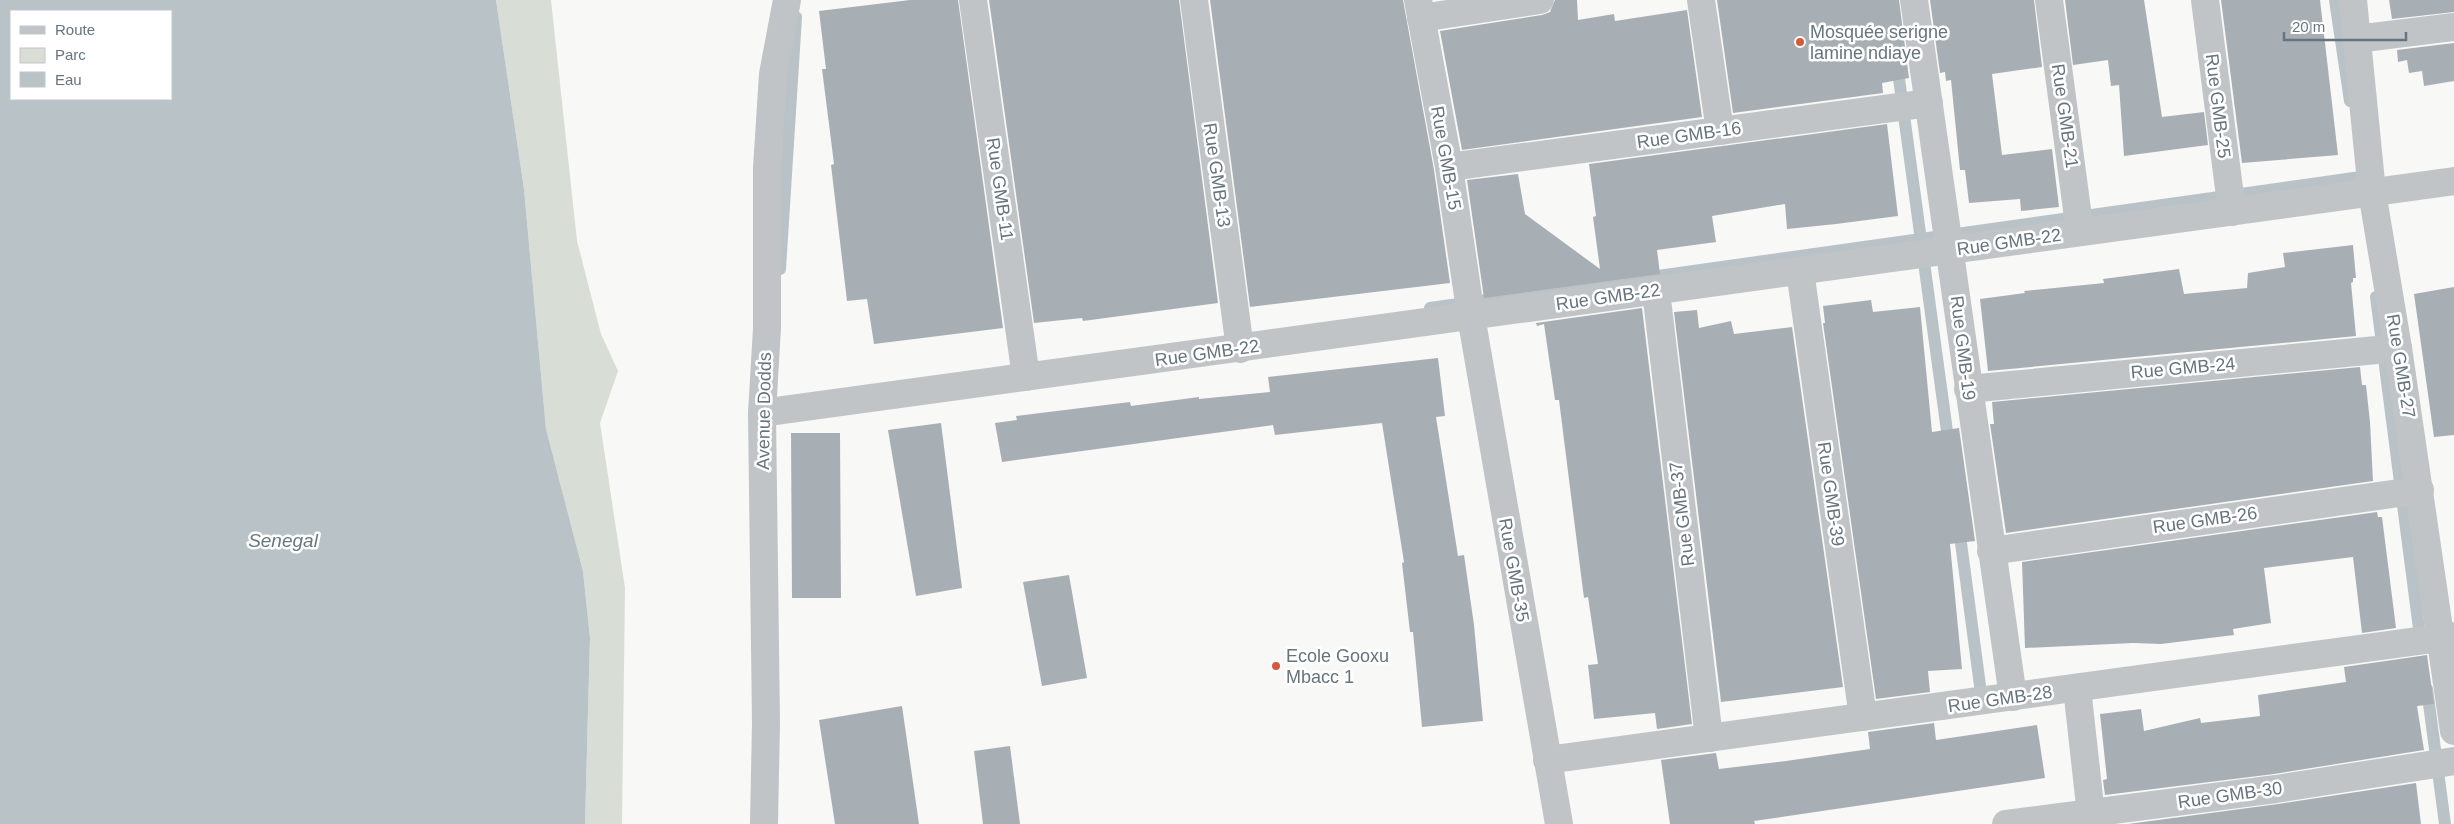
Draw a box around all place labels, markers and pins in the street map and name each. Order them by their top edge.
place label: Mosquée serigne lamine ndiaye [1810,22,1948,63]
marker: Mosquée serigne lamine ndiaye [1794,36,1806,48]
place label: Ecole Gooxu Mbacc 1 [1286,646,1389,687]
marker: Ecole Gooxu Mbacc 1 [1270,660,1282,672]

